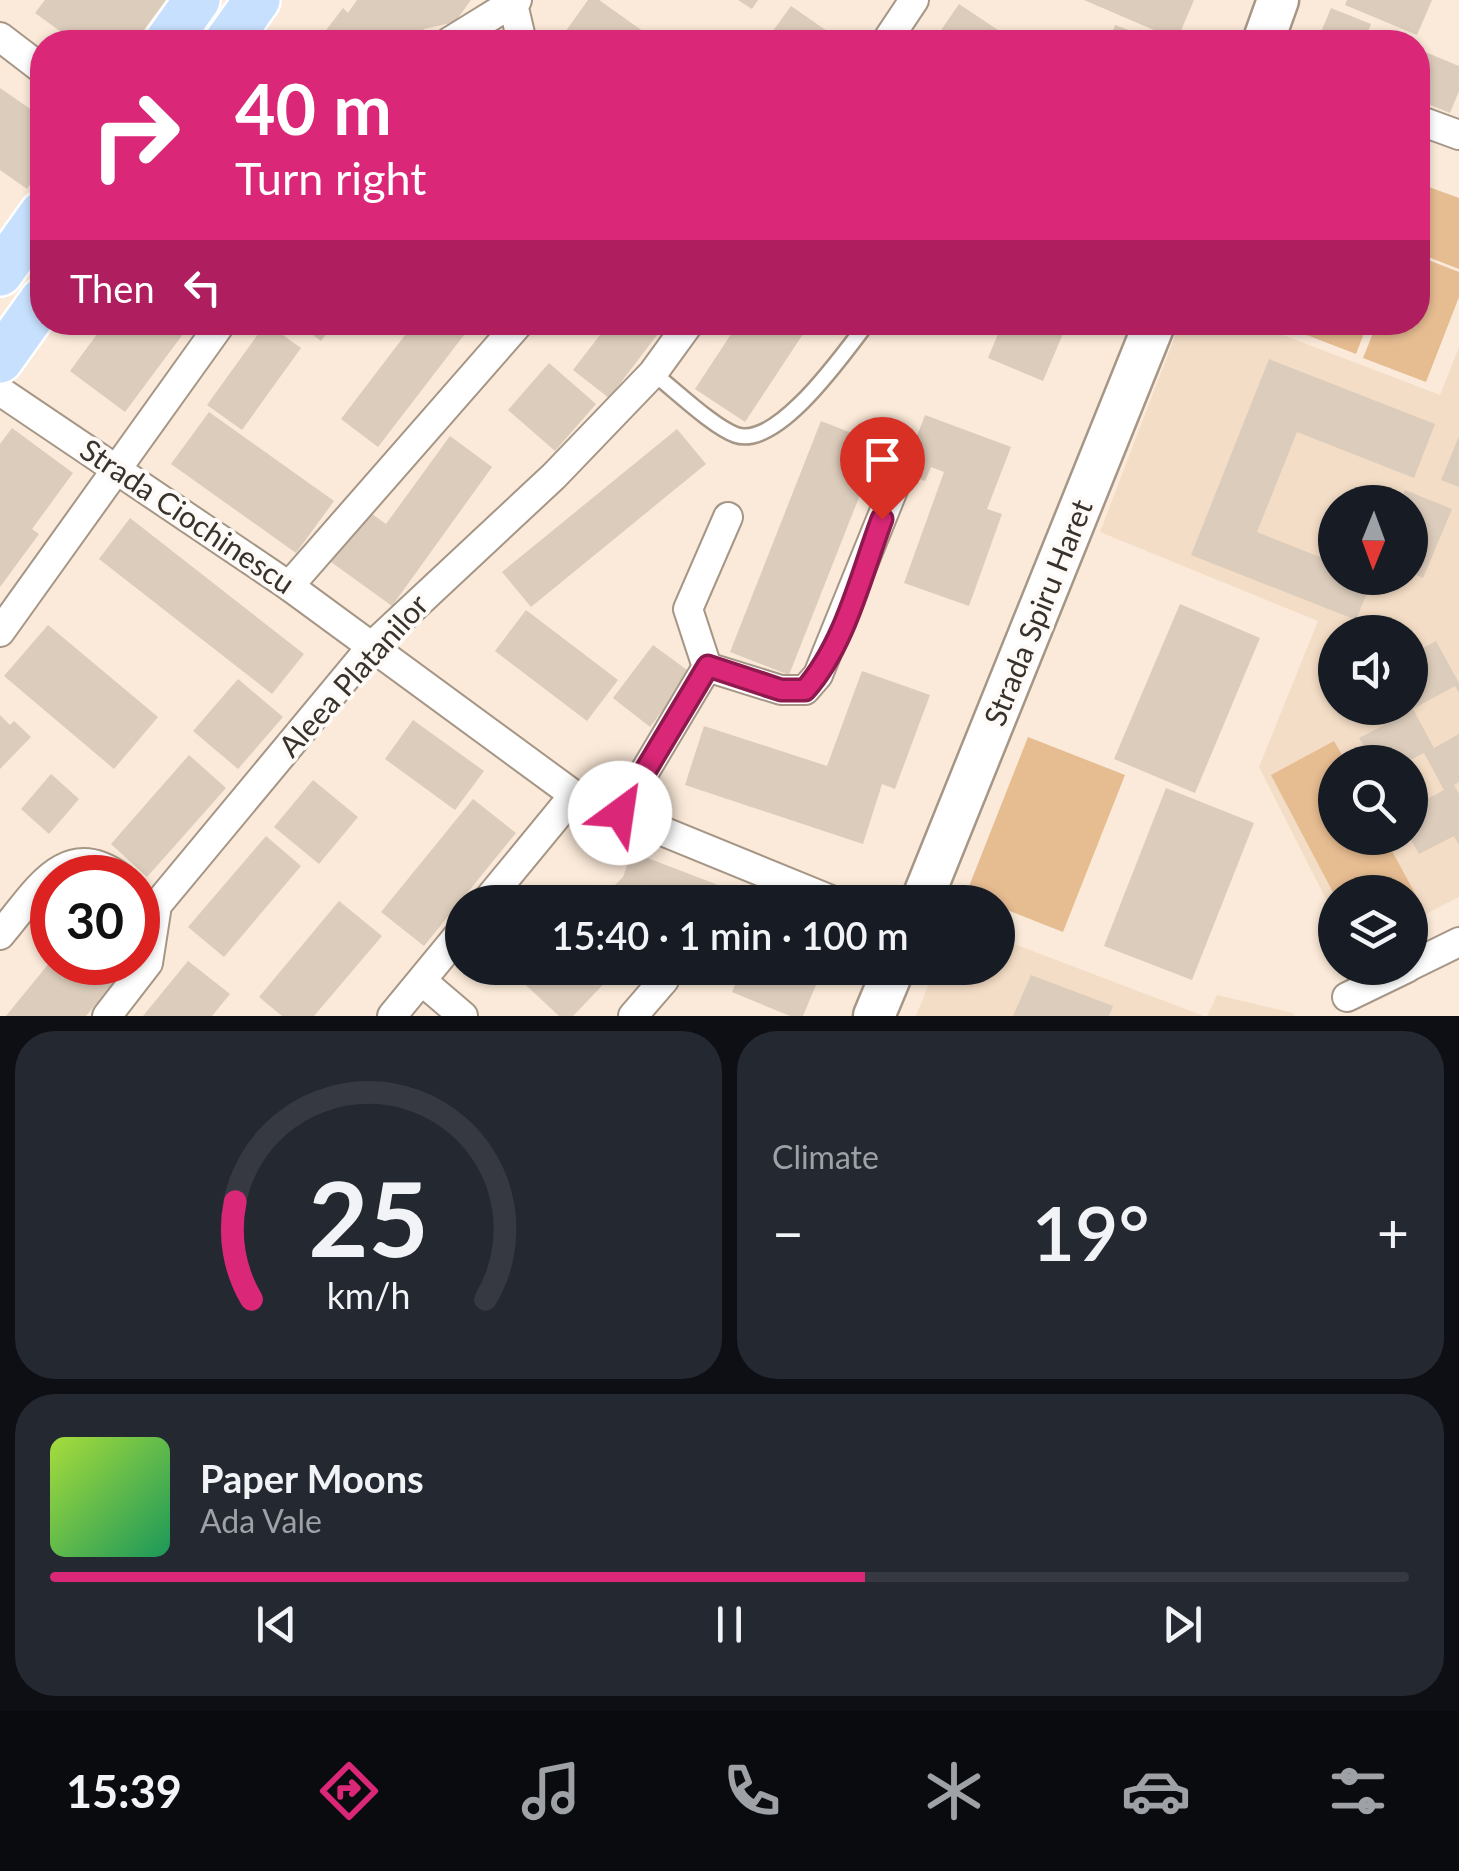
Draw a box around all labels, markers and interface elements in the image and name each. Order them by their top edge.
text: 40 m [235,66,392,150]
icon: right [70,70,200,200]
text: Turn right [235,151,426,205]
icon: left [175,260,230,315]
text: Then [70,265,155,311]
pin [840,417,925,520]
street label: Strada Ciochinescu [74,430,302,600]
icon: arrive [855,432,910,487]
north arrow [1318,485,1428,595]
map controls [1318,485,1428,985]
street label: Strada Spiru Haret [975,494,1099,731]
street label: Aleea Platanilor [270,586,435,763]
button: sound [1318,615,1428,725]
button: search [1318,745,1428,855]
position arrow [568,761,672,865]
speed limit sign: 30 [30,855,160,985]
button: layers [1318,875,1428,985]
text: 15:40 · 1 min · 100 m [552,912,908,958]
text: Climate [772,1137,879,1176]
text: 25 [308,1154,429,1279]
text: 19° [1031,1187,1150,1277]
text: − [772,1199,804,1265]
text: + [1377,1199,1409,1265]
text: km/h [327,1274,410,1317]
text: Paper Moons [200,1455,424,1501]
text: Ada Vale [200,1501,322,1540]
icon: previous [249,1597,304,1652]
icon: pause [702,1597,757,1652]
icon: next [1155,1597,1210,1652]
icon: directions [314,1756,384,1826]
icon: music [516,1756,586,1826]
icon: phone [717,1756,787,1826]
icon: climate [919,1756,989,1826]
icon: car [1121,1756,1191,1826]
icon: filters [1323,1756,1393,1826]
text: 15:39 [66,1764,182,1818]

